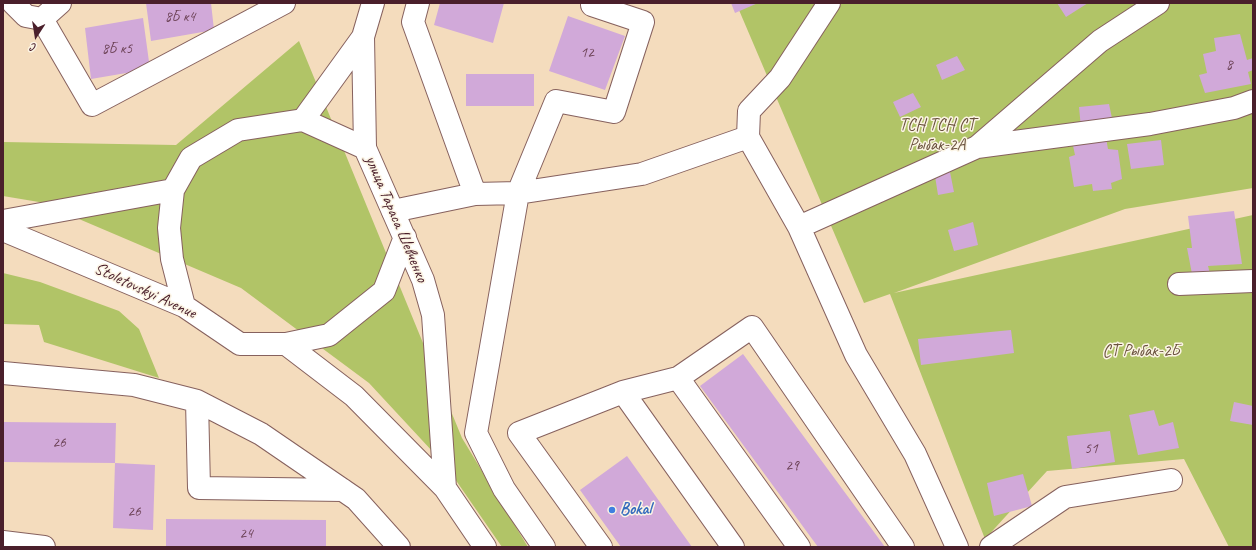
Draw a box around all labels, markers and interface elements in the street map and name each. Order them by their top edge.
house number: 8Б к4 [165,8,195,26]
north arrow [16,16,56,56]
text: С [29,40,38,55]
house number: 8Б к5 [102,40,132,58]
house number: 12 [580,44,594,62]
house number: 8 [1226,56,1232,74]
park label: ТСН ТСН СТ Рыбак-2А [899,116,975,156]
street label: улица Тараса Шевченко [360,153,432,285]
street label: Stoletovskyi Avenue [91,259,199,323]
park label: СТ Рыбак-2Б [1103,342,1179,362]
house number: 26 [52,434,66,452]
house number: 51 [1084,440,1098,458]
house number: 29 [785,457,799,475]
place label: Bokal [620,500,651,520]
house number: 26 [127,503,141,521]
marker: Bokal [607,505,617,515]
house number: 24 [239,525,253,543]

